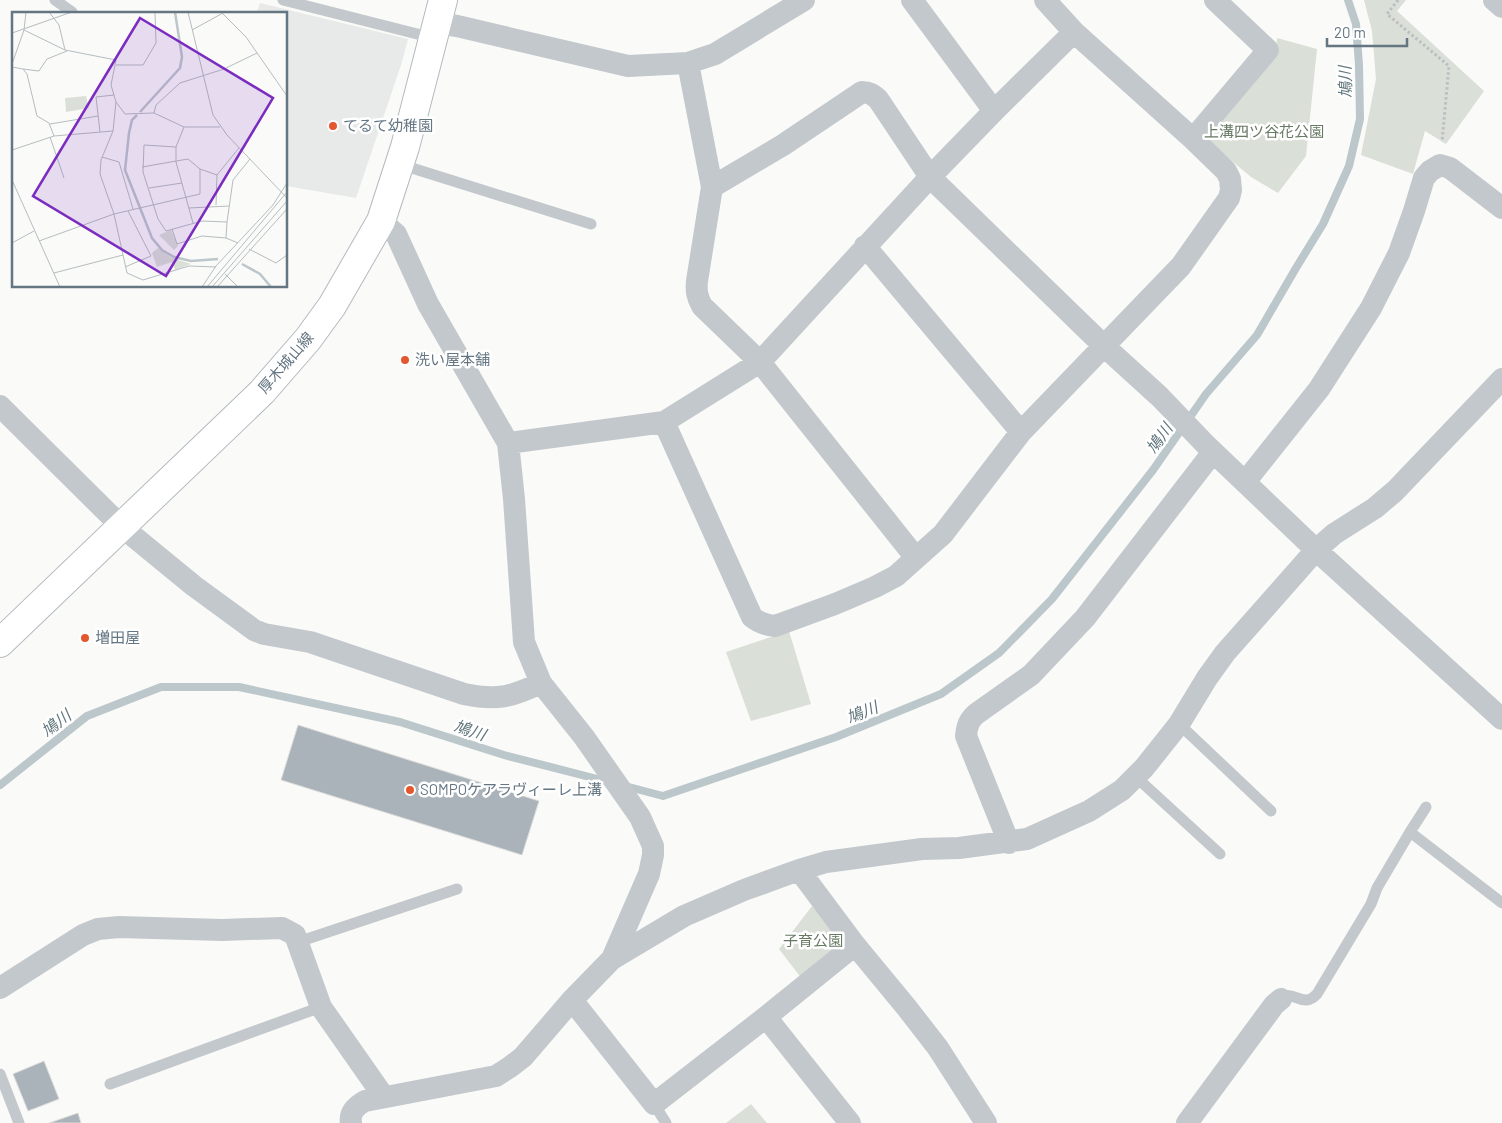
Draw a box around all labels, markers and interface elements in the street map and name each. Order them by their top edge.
inset map [12,12,288,288]
scale bar [1327,15,1407,47]
text: 20 m [1334,23,1366,41]
water label: 鳩川 [1334,64,1355,98]
place label: てるて幼稚園 [343,116,433,134]
marker: てるて幼稚園 [327,120,339,132]
park label: 上溝四ツ谷花公園 [1204,122,1324,140]
street label: 厚木城山線 [254,328,317,397]
place label: 洗い屋本舗 [415,350,490,368]
marker: 洗い屋本舗 [399,354,411,366]
water label: 鳩川 [1142,418,1177,456]
place label: 増田屋 [95,628,140,646]
marker: 増田屋 [79,632,91,644]
water label: 鳩川 [843,696,882,726]
water label: 鳩川 [37,704,76,740]
water label: 鳩川 [452,716,490,744]
place label: SOMPOケアラヴィーレ上溝 [420,780,602,798]
marker: SOMPOケアラヴィーレ上溝 [404,784,416,796]
park label: 子育公園 [783,931,843,949]

